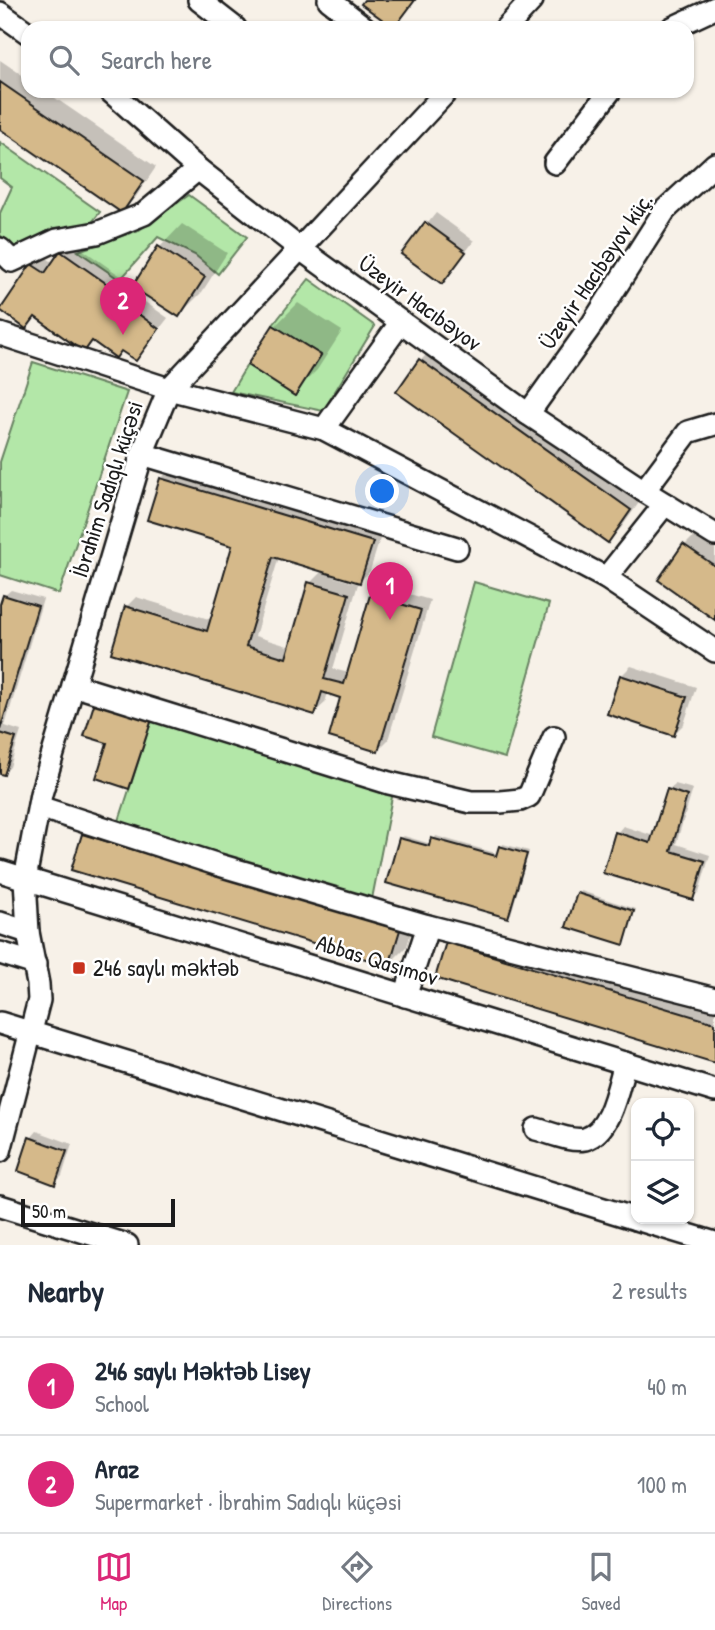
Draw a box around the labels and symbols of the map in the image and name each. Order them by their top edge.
street label: Üzeyir Hacıbəyov küç. [532,186,660,355]
street label: Üzeyir Hacıbəyov [353,247,488,358]
pin: 2 [100,277,146,335]
street label: İbrahim Sadıqlı küçəsi [63,397,150,581]
your location [365,474,399,508]
pin: 1 [367,562,413,620]
street label: Abbas Qasımov [313,926,442,993]
place label: 246 saylı mәktәb [93,952,239,983]
marker: 246 saylı mәktәb [71,960,87,976]
scale bar [21,1196,175,1228]

